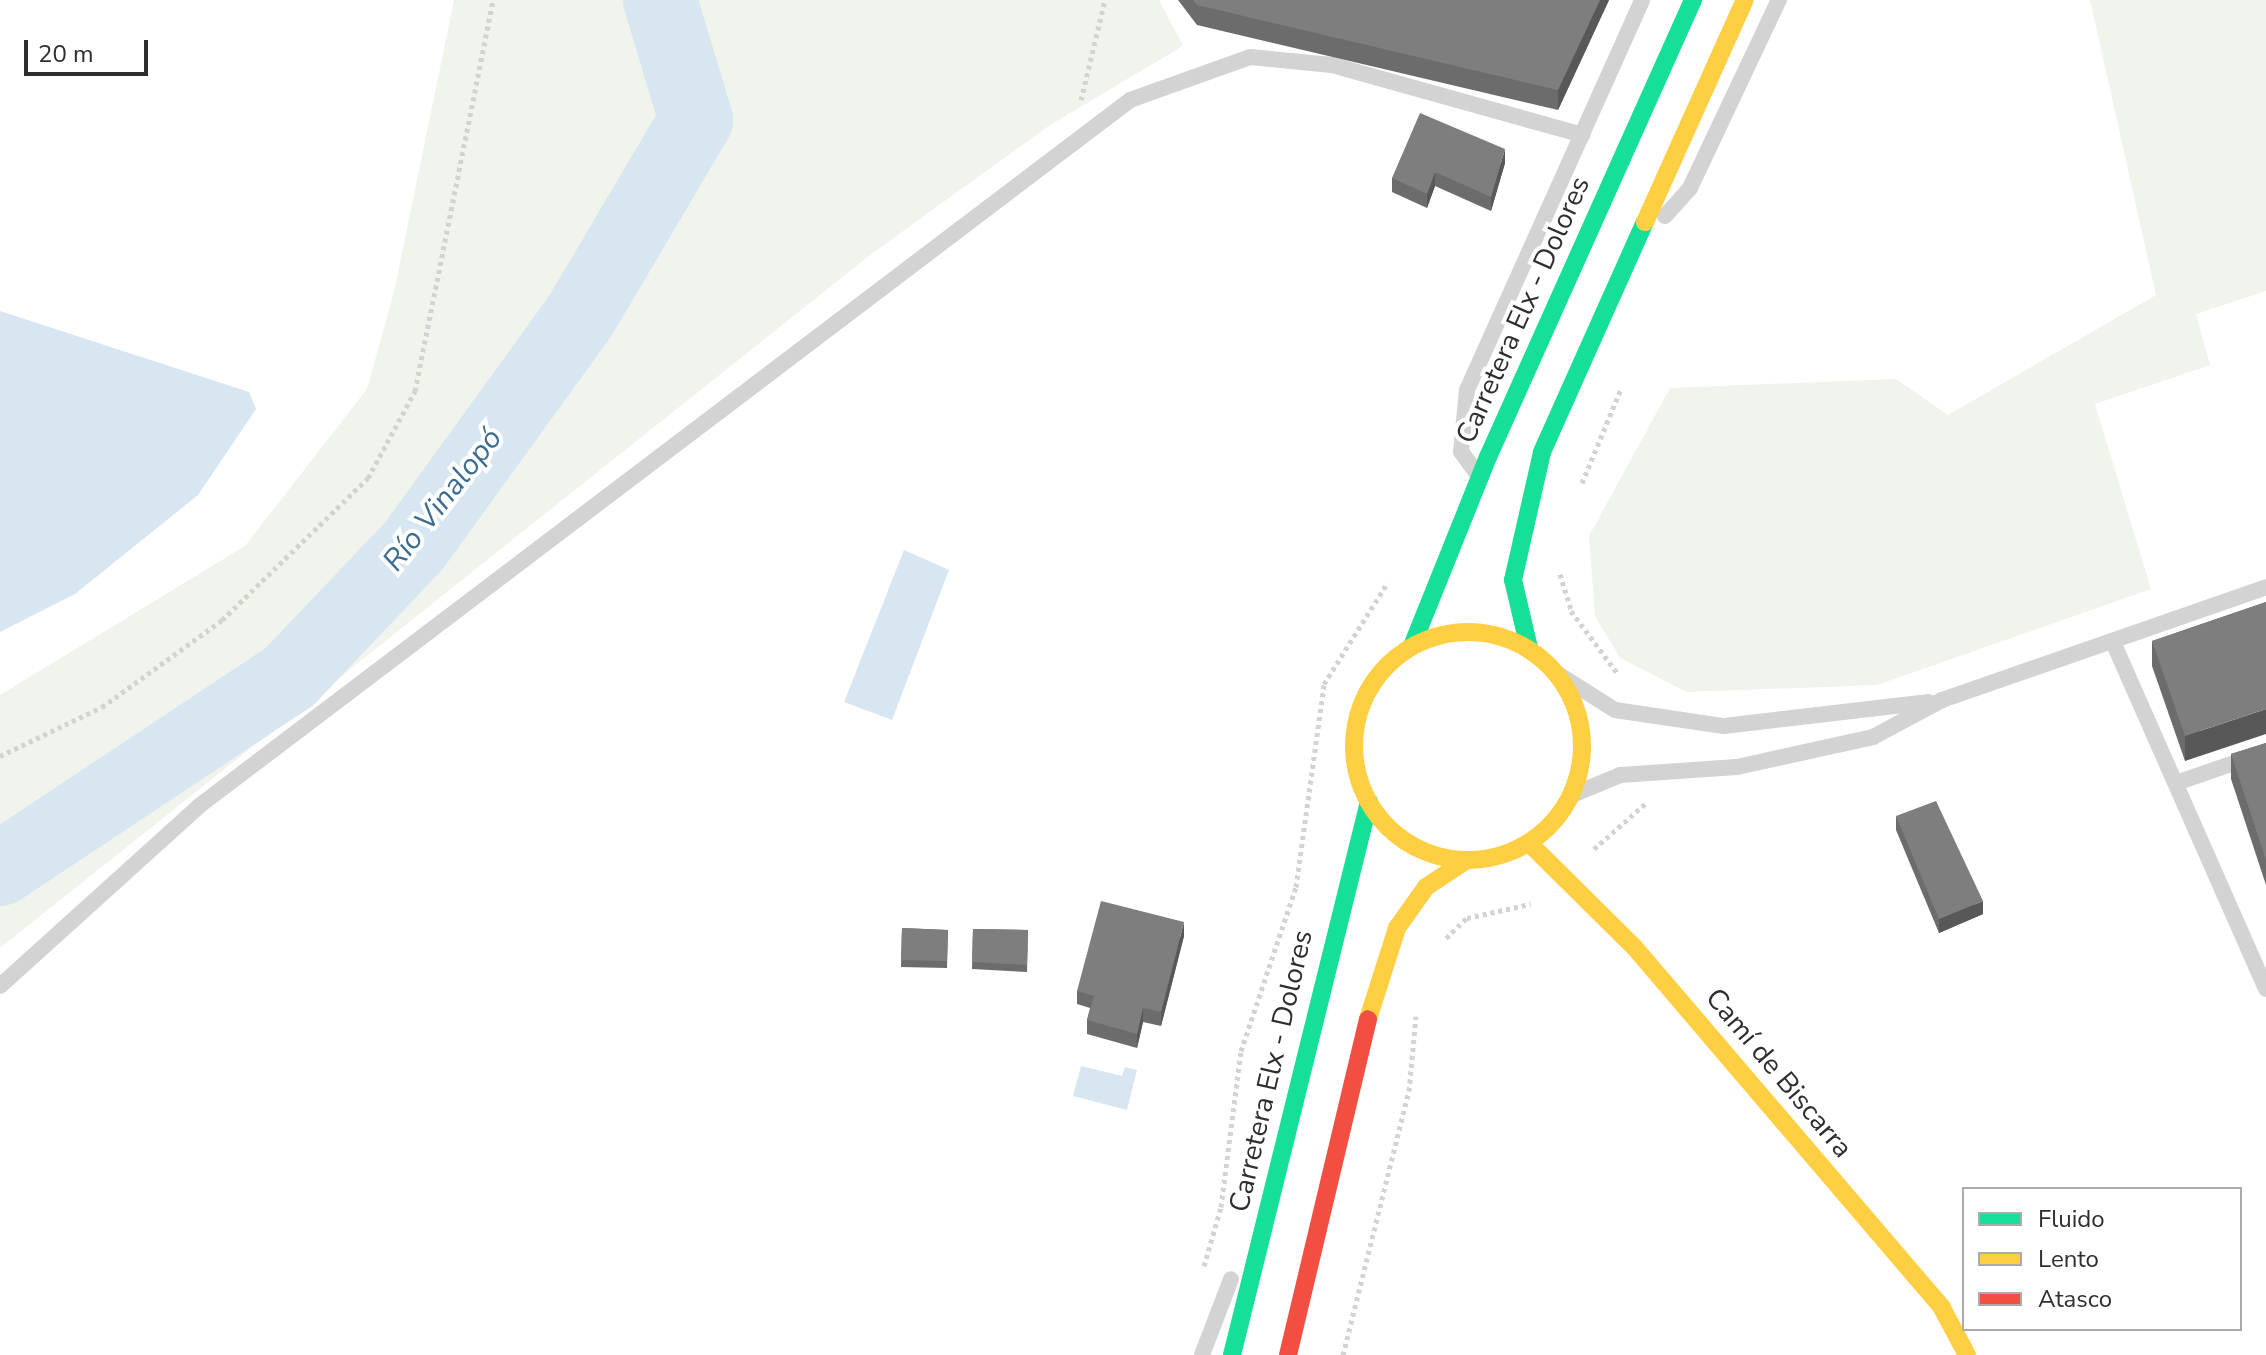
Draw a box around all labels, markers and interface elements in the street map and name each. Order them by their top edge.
scale bar [28,24,152,74]
text: 20 m [38,38,94,70]
street label: Carretera Elx - Dolores [1449,171,1597,449]
water label: Río Vinalopó [376,421,510,579]
street label: Carretera Elx - Dolores [1222,927,1320,1215]
street label: Camí de Biscarra [1698,982,1860,1164]
legend [1962,1187,2242,1331]
text: Fluido [2038,1203,2105,1235]
text: Lento [2038,1243,2099,1275]
text: Atasco [2038,1283,2112,1315]

